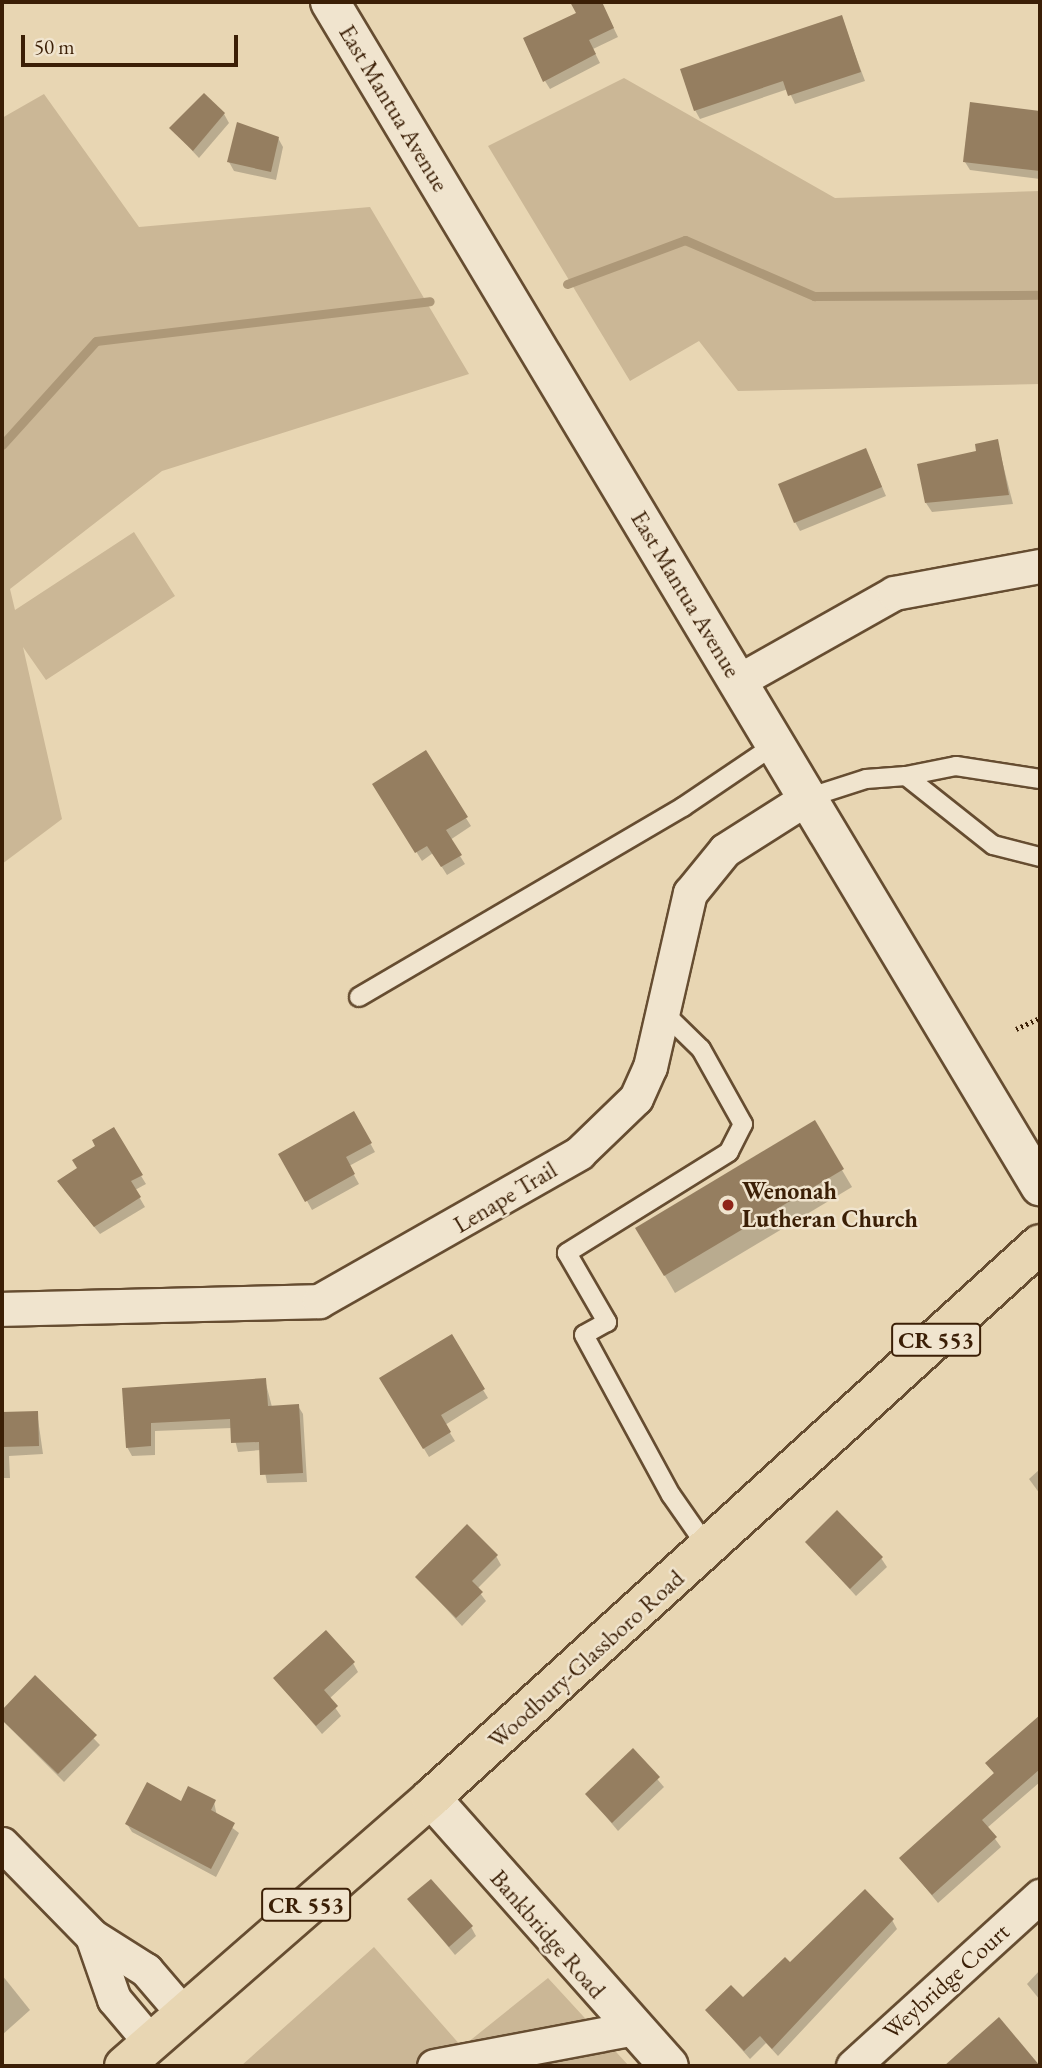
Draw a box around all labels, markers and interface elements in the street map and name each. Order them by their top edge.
street label: East Mantua Avenue [333,19,455,197]
scale bar [24,21,242,65]
text: 50 m [34,33,75,60]
street label: East Mantua Avenue [625,505,747,683]
street label: Lenape Trail [448,1155,562,1239]
place label: Wenonah Lutheran Church [742,1177,918,1233]
marker: Wenonah Lutheran Church [720,1197,736,1213]
road number: CR 553 [890,1320,982,1359]
street label: Woodbury-Glassboro Road [482,1564,690,1754]
street label: Bankbridge Road [484,1864,612,2004]
road number: CR 553 [260,1886,352,1924]
street label: Weybridge Court [877,1917,1015,2045]

